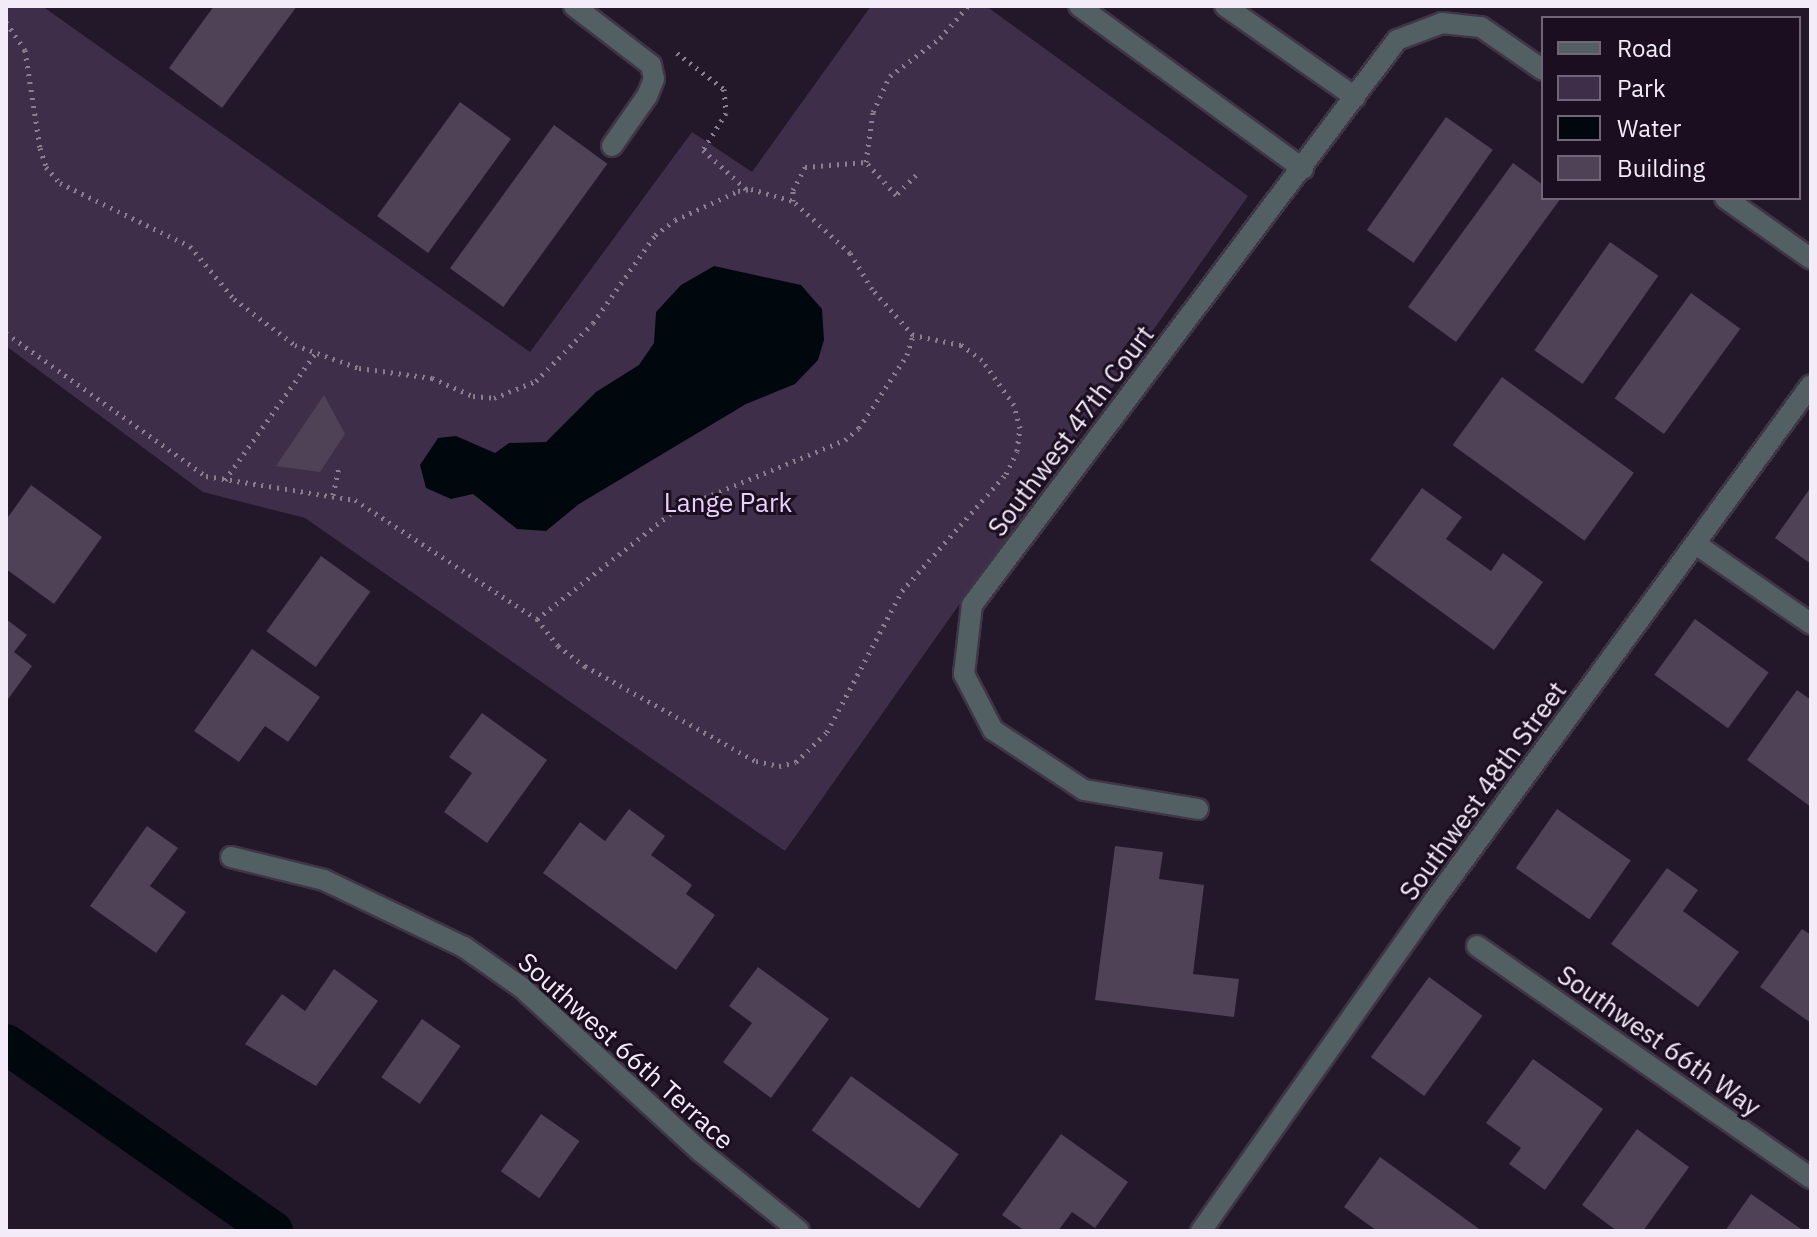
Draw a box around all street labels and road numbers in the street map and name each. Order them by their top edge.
street label: Southwest 47th Court [982,320,1160,542]
street label: Southwest 48th Street [1393,676,1573,906]
street label: Southwest 66th Terrace [512,946,740,1156]
street label: Southwest 66th Way [1551,959,1767,1123]

